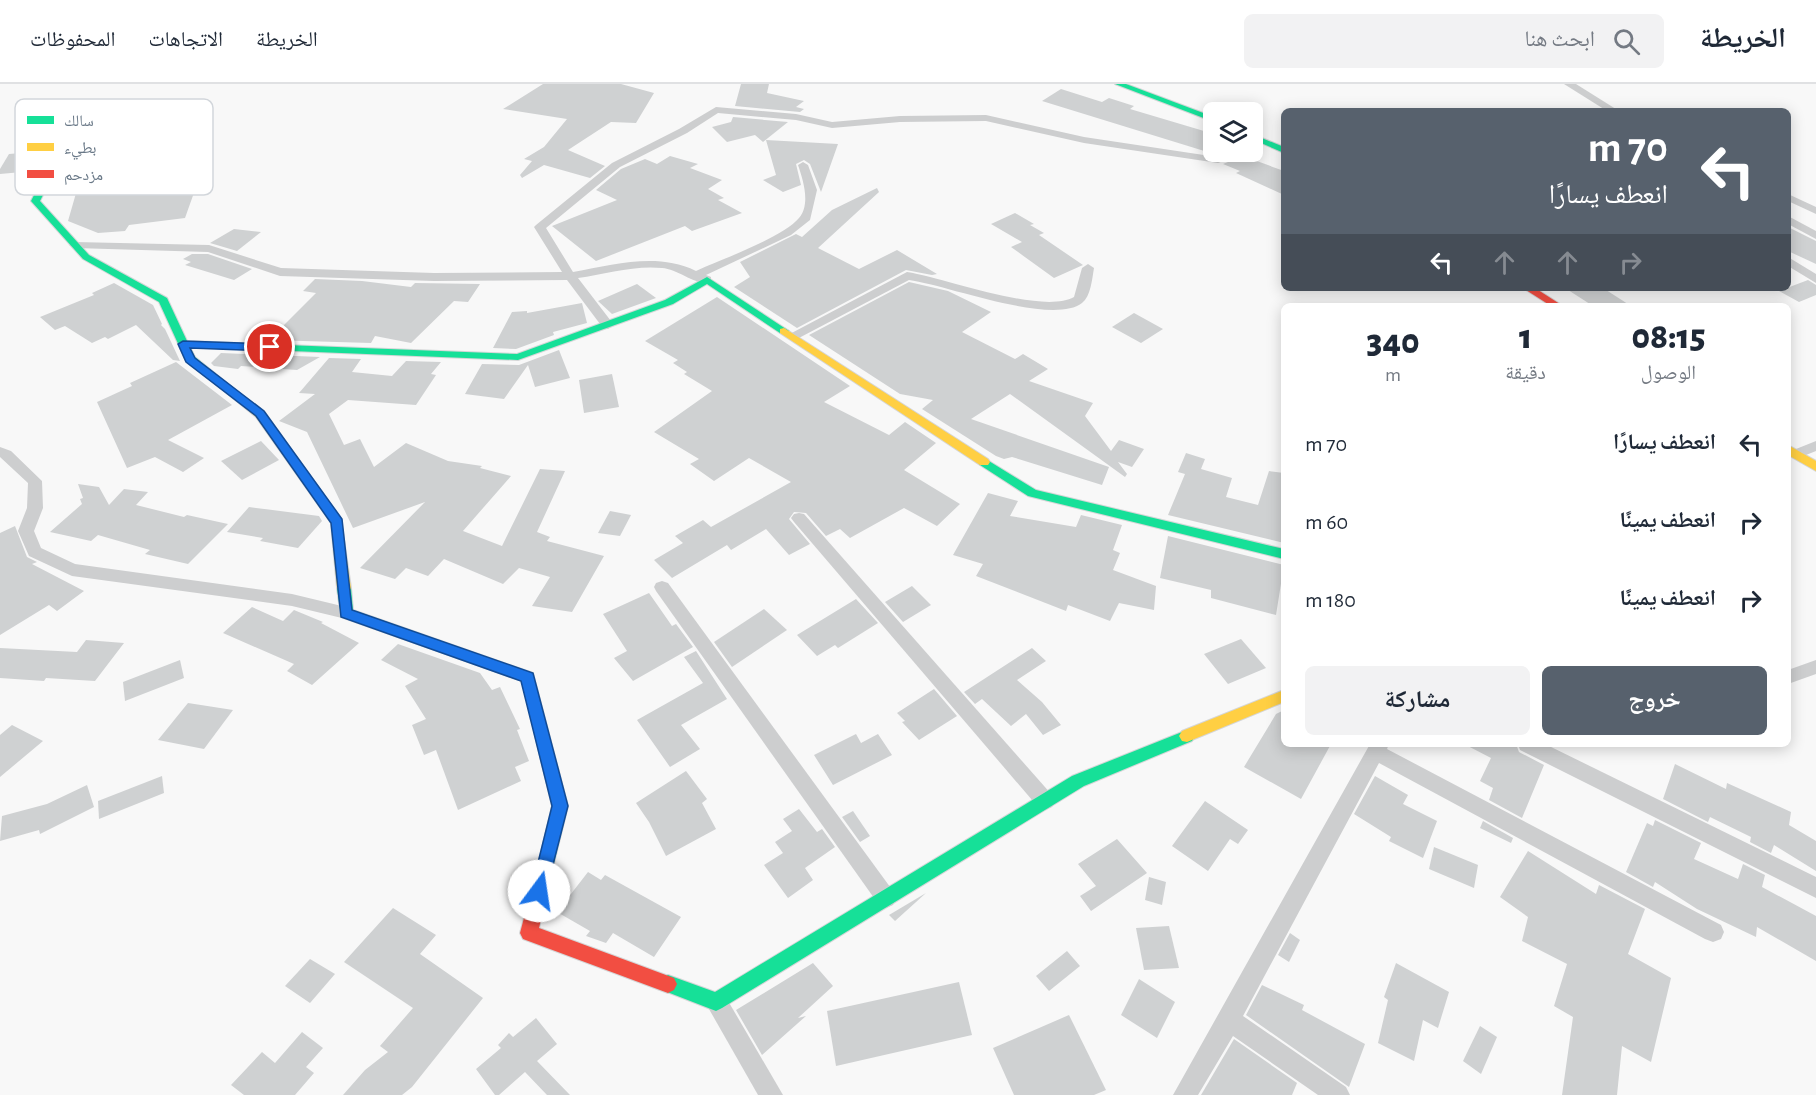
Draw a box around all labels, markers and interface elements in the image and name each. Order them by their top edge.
search box [1244,14,1664,68]
icon: search [1610,25,1643,58]
text: الخريطة [1700,25,1786,53]
text: ابحث هنا [1524,28,1595,50]
text: المحفوظات [30,29,115,50]
text: الاتجاهات [148,29,223,50]
text: الخريطة [256,29,318,50]
legend [15,99,213,195]
map controls [1203,102,1263,162]
button: layers [1203,102,1263,162]
text: سالك [64,113,94,129]
text: 70 m [1588,127,1668,169]
icon: left [1689,132,1767,210]
text: بطيء [64,140,96,160]
text: مزدحم [64,167,103,185]
text: انعطف يسارًا [1549,181,1668,208]
icon: left [1425,246,1458,279]
icon: ahead [1488,246,1521,279]
icon: ahead [1551,246,1584,279]
icon: right [1614,246,1647,279]
text: 1 [1519,319,1532,355]
text: 08:15 [1631,319,1705,355]
pin [244,321,295,372]
text: 340 [1367,324,1420,360]
icon: arrive [253,330,286,363]
text: دقيقة [1505,363,1546,383]
text: الوصول [1641,363,1696,383]
text: m [1385,365,1401,385]
icon: left [1734,428,1767,461]
text: انعطف يسارًا [1613,431,1716,453]
text: 70 m [1305,433,1347,455]
icon: right [1734,506,1767,539]
text: انعطف يمينًا [1619,509,1716,531]
text: 60 m [1305,511,1348,533]
icon: right [1734,584,1767,617]
text: انعطف يمينًا [1619,587,1716,609]
text: 180 m [1305,589,1356,611]
button: مشاركة [1305,666,1530,735]
button: خروج [1542,666,1767,735]
position arrow [507,859,571,923]

